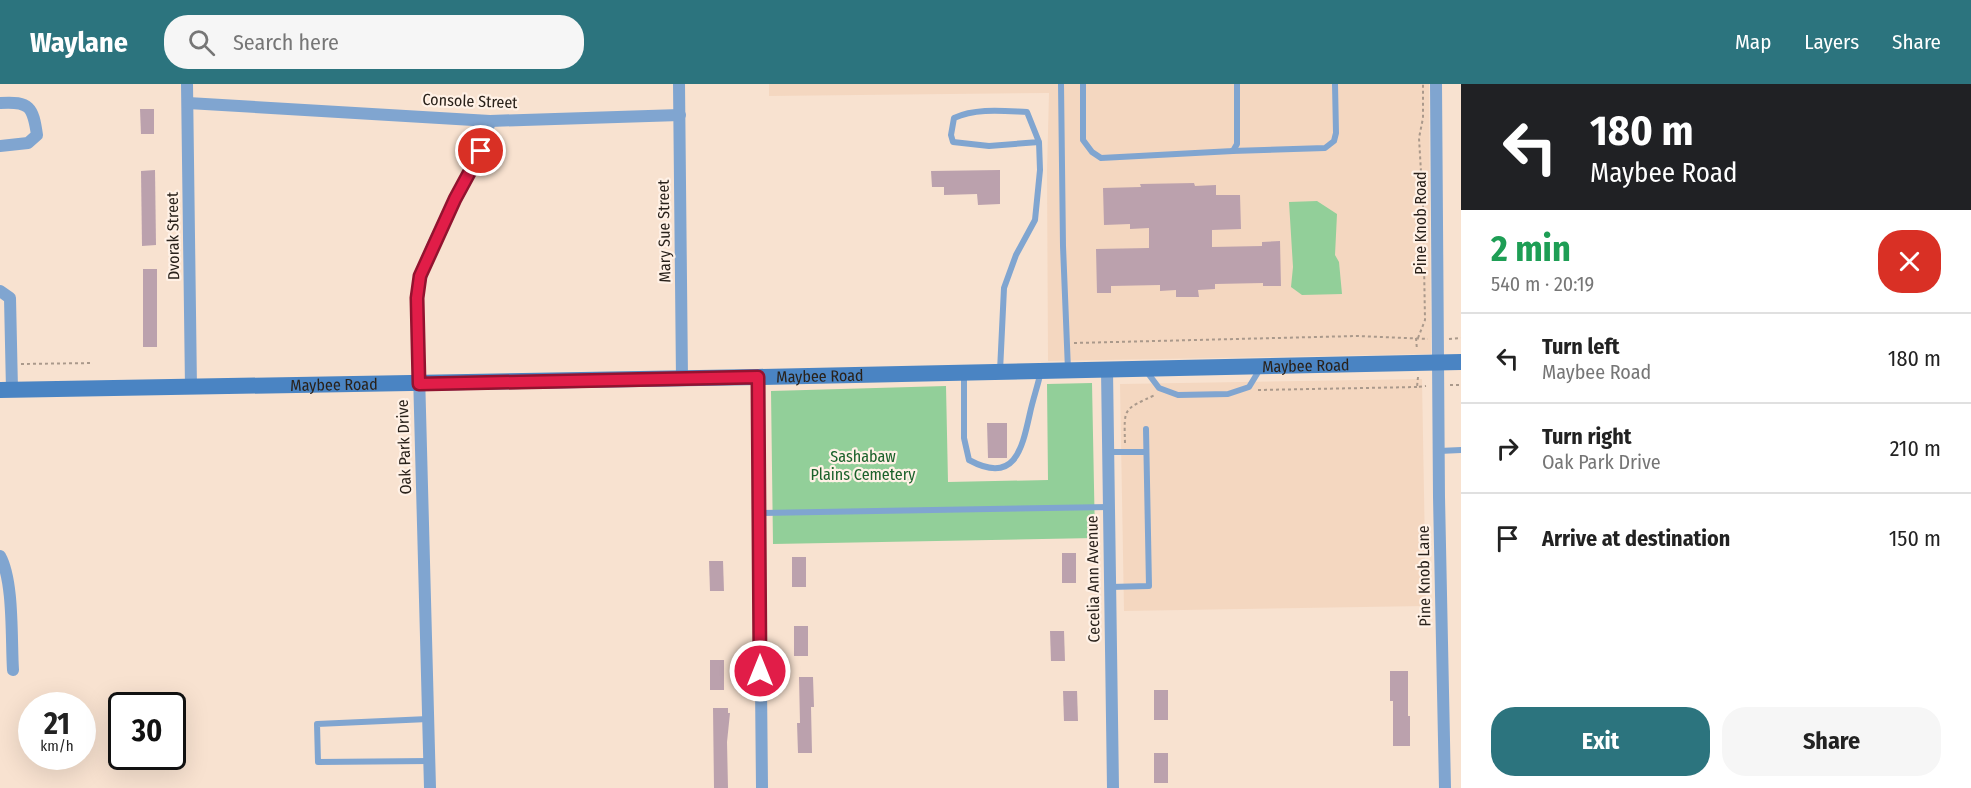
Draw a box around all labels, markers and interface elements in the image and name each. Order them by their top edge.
search box [164,15,584,69]
text: Waylane [30,26,128,59]
icon: search [185,26,218,59]
text: Search here [233,29,339,56]
text: Map [1735,29,1771,55]
text: Layers [1804,29,1859,55]
text: Share [1892,29,1941,55]
street label: Console Street [422,90,519,112]
text: 180 m [1590,106,1694,156]
icon: left [1491,108,1569,186]
pin [455,125,506,176]
icon: arrive [464,134,497,167]
text: Maybee Road [1590,157,1737,189]
street label: Pine Knob Road [1411,171,1430,275]
street label: Mary Sue Street [654,179,674,283]
street label: Dvorak Street [163,191,183,280]
text: 2 min [1491,227,1571,271]
button: close [1878,230,1941,293]
text: 540 m · 20:19 [1491,272,1594,296]
text: Turn left [1542,333,1620,360]
icon: left [1491,342,1524,375]
text: 180 m [1888,345,1941,372]
street label: Maybee Road [1262,355,1350,376]
text: Maybee Road [1542,360,1651,384]
street label: Maybee Road [776,365,864,386]
street label: Maybee Road [290,374,378,395]
street label: Oak Park Drive [393,399,415,495]
text: Turn right [1542,423,1631,450]
icon: right [1491,432,1524,465]
text: 210 m [1890,435,1941,462]
park label: Sashabaw Plains Cemetery [811,447,916,484]
text: Oak Park Drive [1542,450,1661,474]
street label: Cecelia Ann Avenue [1082,515,1104,643]
icon: arrive [1491,522,1524,555]
street label: Pine Knob Lane [1414,525,1434,627]
text: Arrive at destination [1542,525,1730,552]
text: 150 m [1889,525,1941,552]
position arrow [728,639,792,703]
speed limit sign: 30 [108,692,186,770]
text: 21 [44,706,70,742]
button: Exit [1491,707,1710,776]
button: Share [1722,707,1941,776]
text: km/h [40,737,74,755]

